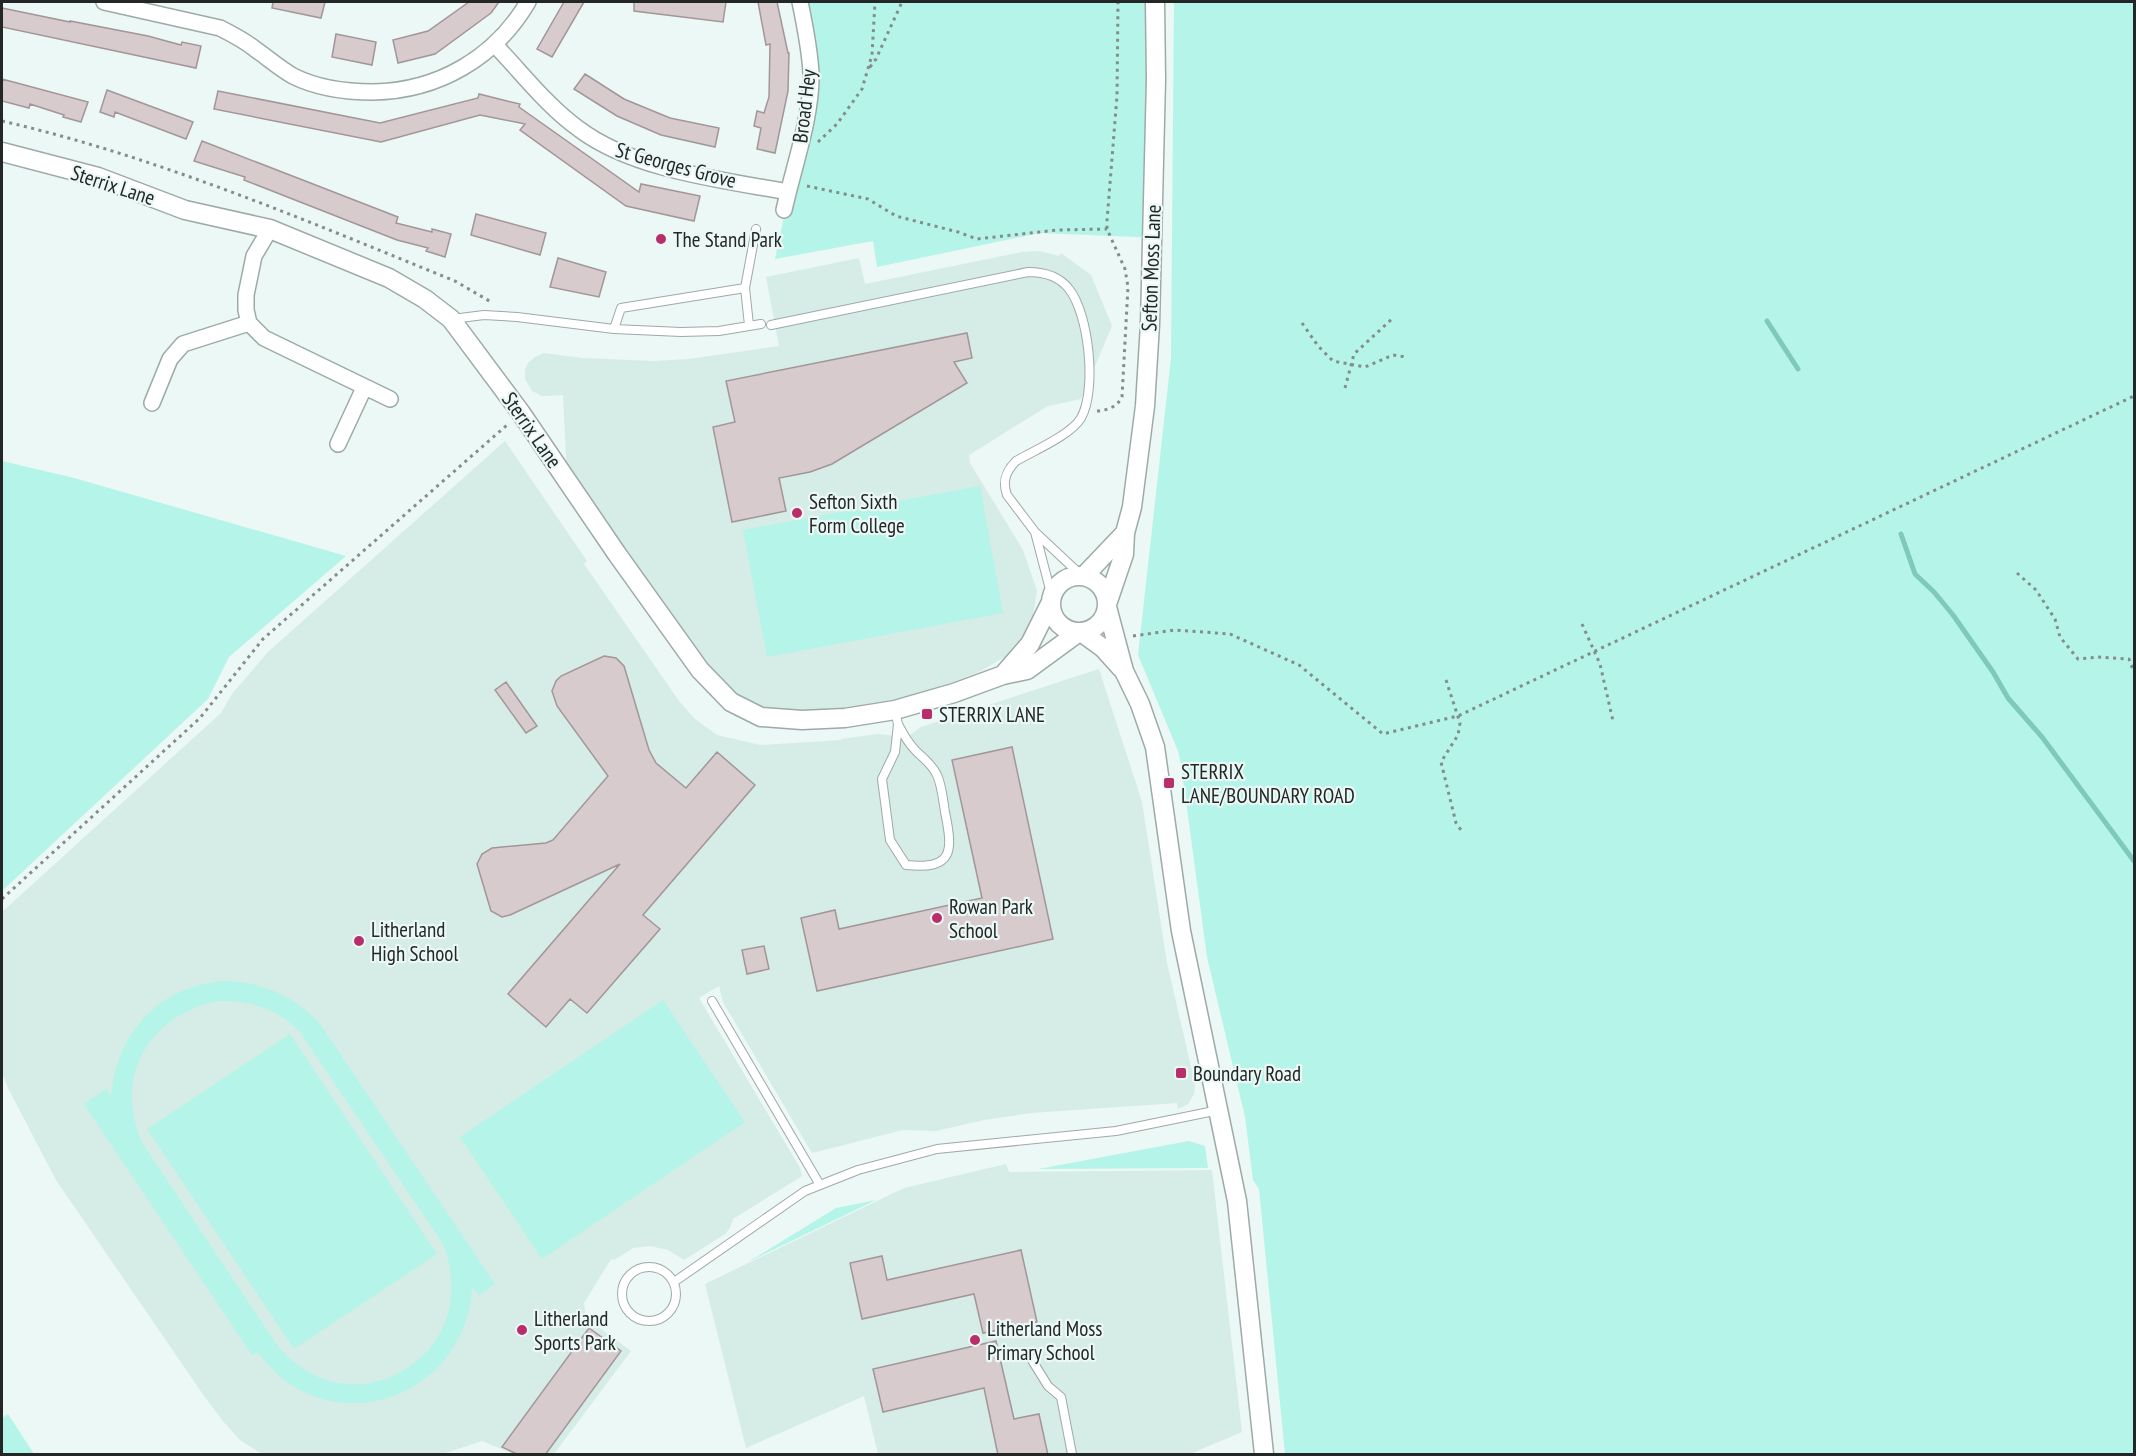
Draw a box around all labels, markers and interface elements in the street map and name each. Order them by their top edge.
street label: Broad Hey [786,67,822,144]
street label: St Georges Grove [613,136,739,194]
street label: Sterrix Lane [68,159,158,211]
street label: Sefton Moss Lane [1135,204,1167,332]
place label: The Stand Park [673,226,782,253]
marker: The Stand Park [654,232,668,246]
street label: Sterrix Lane [496,387,568,473]
place label: Sefton Sixth Form College [809,488,905,539]
marker: Sefton Sixth Form College [790,506,804,520]
place label: STERRIX LANE [939,701,1045,728]
marker: STERRIX LANE [920,707,934,721]
place label: STERRIX LANE/BOUNDARY ROAD [1181,758,1355,809]
marker: STERRIX LANE/BOUNDARY ROAD [1162,776,1176,790]
place label: Rowan Park School [949,893,1033,944]
marker: Rowan Park School [930,911,944,925]
place label: Litherland High School [371,916,458,967]
marker: Litherland High School [352,934,366,948]
place label: Boundary Road [1193,1060,1301,1087]
marker: Boundary Road [1174,1066,1188,1080]
place label: Litherland Sports Park [534,1305,616,1356]
place label: Litherland Moss Primary School [987,1315,1102,1366]
marker: Litherland Sports Park [515,1323,529,1337]
marker: Litherland Moss Primary School [968,1333,982,1347]

